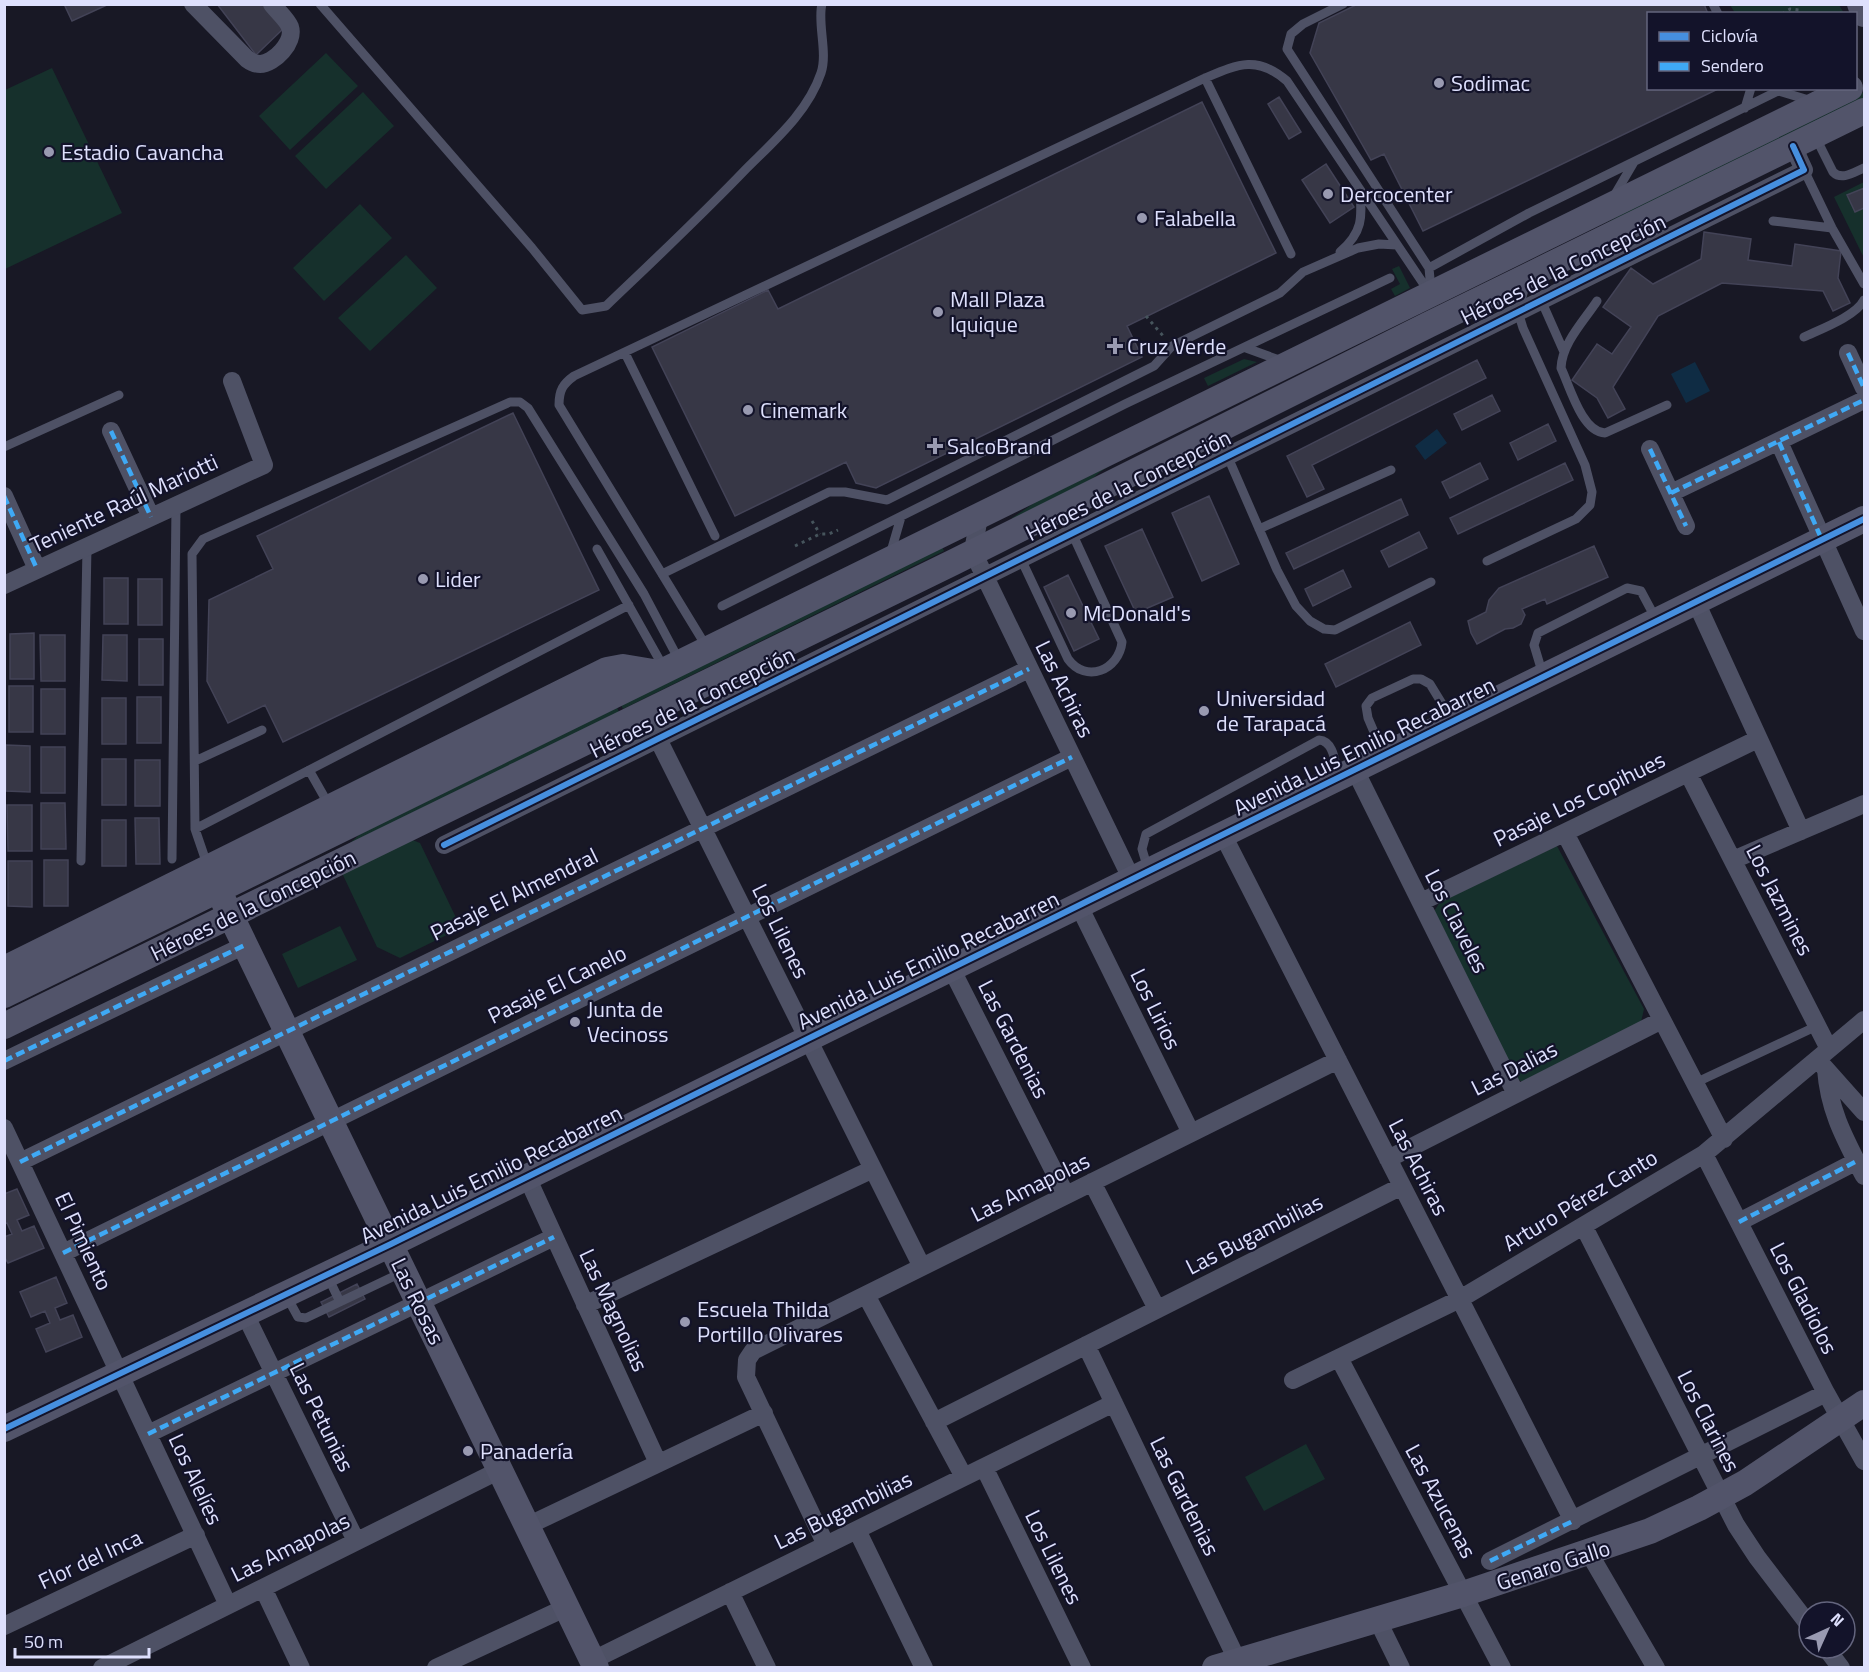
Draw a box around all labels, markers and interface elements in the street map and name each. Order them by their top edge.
legend [1647,12,1857,90]
text: Ciclovía [1701,22,1758,49]
text: Sendero [1701,52,1764,79]
place label: Sodimac [1451,66,1530,100]
marker: Sodimac [1432,76,1446,90]
place label: Estadio Cavancha [61,135,224,169]
marker: Estadio Cavancha [42,145,56,159]
place label: Dercocenter [1340,177,1453,211]
marker: Dercocenter [1321,187,1335,201]
place label: Falabella [1154,201,1236,235]
street label: Héroes de la Concepción [1455,204,1671,334]
marker: Falabella [1135,211,1149,225]
place label: Mall Plaza Iquique [950,282,1045,341]
marker: Mall Plaza Iquique [931,305,945,319]
place label: Cruz Verde [1127,329,1226,363]
marker: Cruz Verde [1108,339,1122,353]
place label: Cinemark [760,393,848,427]
marker: Cinemark [741,403,755,417]
street label: Héroes de la Concepción [1020,420,1236,550]
place label: SalcoBrand [947,429,1052,463]
marker: SalcoBrand [928,439,942,453]
street label: Teniente Raúl Mariotti [24,445,224,561]
place label: Lider [435,562,481,596]
marker: Lider [416,572,430,586]
place label: McDonald's [1083,596,1191,630]
marker: McDonald's [1064,606,1078,620]
street label: Las Achiras [1027,634,1103,744]
street label: Héroes de la Concepción [584,637,800,767]
street label: Avenida Luis Emilio Recabarren [1227,668,1501,824]
place label: Universidad de Tarapacá [1216,681,1326,740]
marker: Universidad de Tarapacá [1197,704,1211,718]
street label: Pasaje Los Copihues [1487,743,1671,855]
street label: Los Jazmines [1737,838,1823,962]
street label: Pasaje El Almendral [424,839,604,949]
street label: Héroes de la Concepción [145,840,361,970]
street label: Los Claveles [1416,863,1498,979]
street label: Los Lilenes [743,878,819,984]
street label: Avenida Luis Emilio Recabarren [791,882,1065,1038]
street label: Pasaje El Canelo [482,936,632,1032]
street label: Los Lirios [1122,963,1190,1055]
street label: Las Gardenias [970,974,1058,1104]
place label: Junta de Vecinoss [587,992,669,1051]
marker: Junta de Vecinoss [568,1015,582,1029]
street label: Las Dalias [1465,1032,1563,1104]
street label: Avenida Luis Emilio Recabarren [354,1096,628,1252]
street label: Las Achiras [1380,1113,1458,1221]
street label: Arturo Pérez Canto [1496,1140,1664,1260]
street label: Las Amapolas [965,1144,1095,1230]
street label: Las Bugambilias [1179,1185,1329,1283]
street label: El Pimiento [46,1186,122,1296]
street label: Los Gladiolos [1761,1236,1847,1360]
street label: Las Magnolias [571,1243,657,1377]
street label: Las Rosas [382,1252,454,1350]
place label: Escuela Thilda Portillo Olivares [697,1292,843,1351]
marker: Escuela Thilda Portillo Olivares [678,1315,692,1329]
street label: Las Petunias [281,1357,363,1477]
street label: Los Clarines [1669,1364,1749,1478]
street label: Los Alelíes [160,1428,232,1530]
street label: Las Gardenias [1141,1430,1229,1562]
place label: Panadería [480,1434,573,1468]
street label: Las Azucenas [1397,1438,1485,1564]
marker: Panadería [461,1444,475,1458]
street label: Las Bugambilias [768,1462,918,1558]
street label: Las Amapolas [225,1504,355,1590]
street label: Los Lilenes [1016,1504,1092,1610]
street label: Flor del Inca [32,1520,148,1598]
street label: Genaro Gallo [1492,1531,1614,1599]
north arrow [1797,1600,1857,1660]
text: N [1825,1607,1850,1632]
scale bar [15,1621,148,1659]
text: 50 m [24,1628,63,1655]

